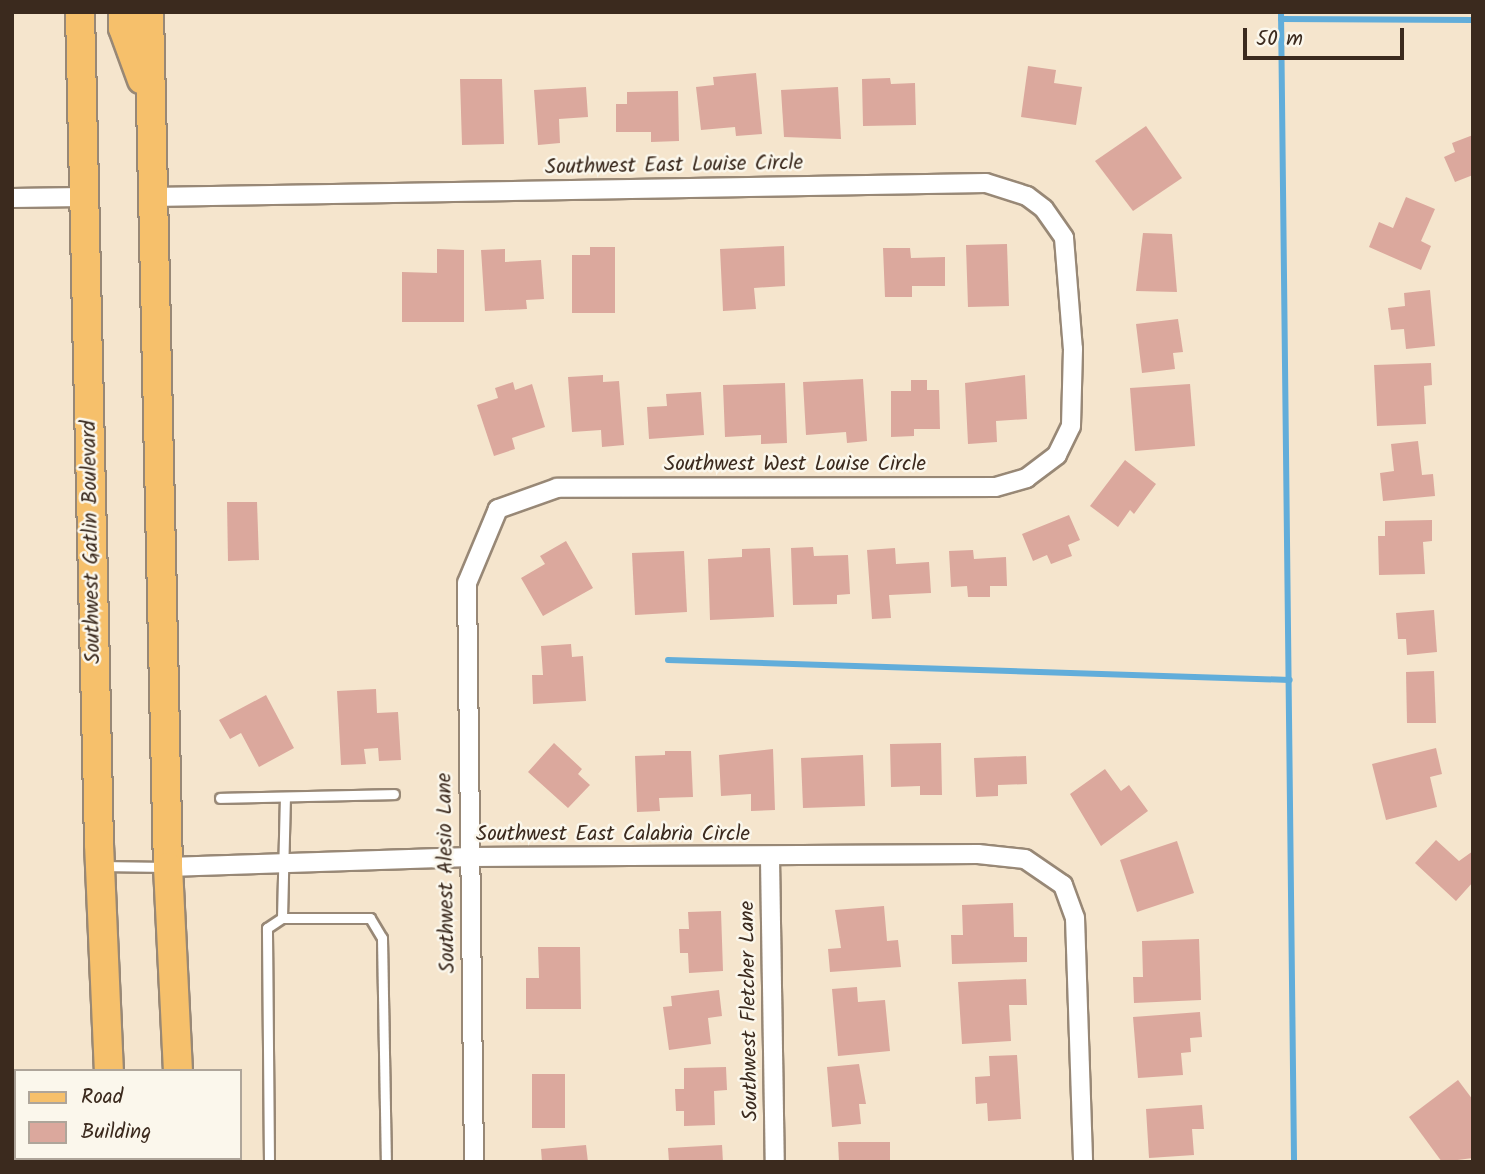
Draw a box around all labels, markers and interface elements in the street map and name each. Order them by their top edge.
scale bar [1247,14,1408,58]
text: 50 m [1256,23,1303,56]
street label: Southwest East Louise Circle [545,151,803,181]
street label: Southwest Gatlin Boulevard [77,420,107,664]
street label: Southwest West Louise Circle [664,452,926,478]
street label: Southwest Alesio Lane [433,773,461,973]
street label: Southwest East Calabria Circle [476,822,750,848]
street label: Southwest Fletcher Lane [735,901,765,1121]
legend [14,1069,242,1160]
text: Road [81,1081,123,1114]
text: Building [81,1116,151,1149]

